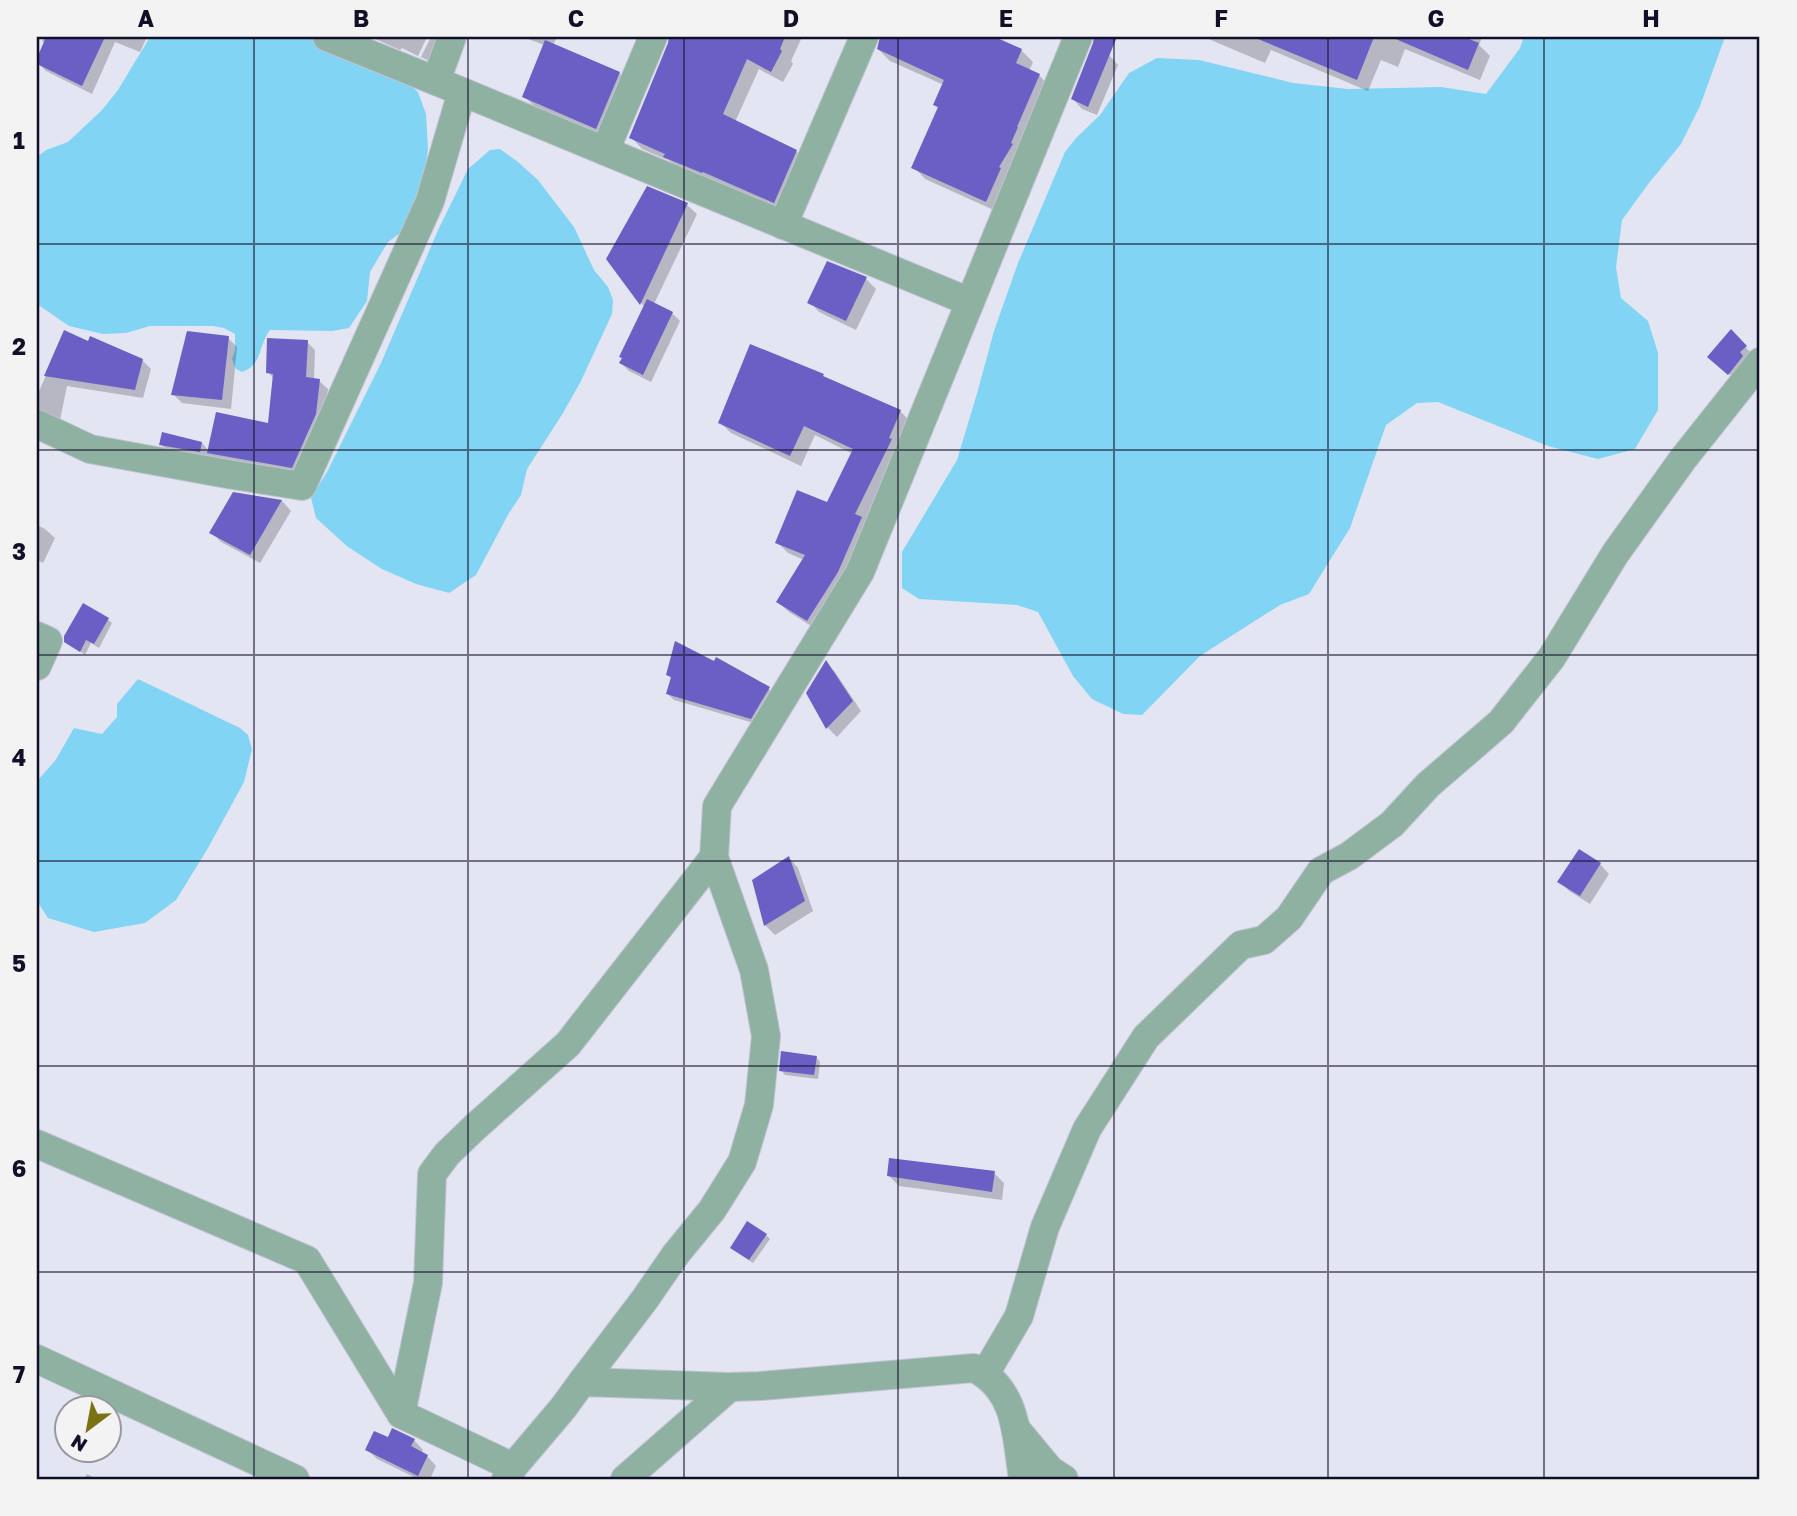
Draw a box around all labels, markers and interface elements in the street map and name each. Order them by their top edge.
text: A [138,4,155,32]
text: B [353,4,369,32]
text: C [568,4,584,32]
text: D [783,4,799,32]
text: E [999,4,1013,32]
text: F [1214,4,1228,32]
text: G [1428,4,1444,32]
text: H [1642,4,1660,32]
text: 1 [13,126,25,154]
text: 2 [12,332,26,360]
text: 3 [12,537,26,565]
text: 4 [12,743,26,771]
text: 5 [12,949,26,977]
text: 6 [12,1154,26,1182]
text: 7 [13,1360,25,1388]
north arrow [52,1394,122,1464]
text: N [67,1430,91,1457]

